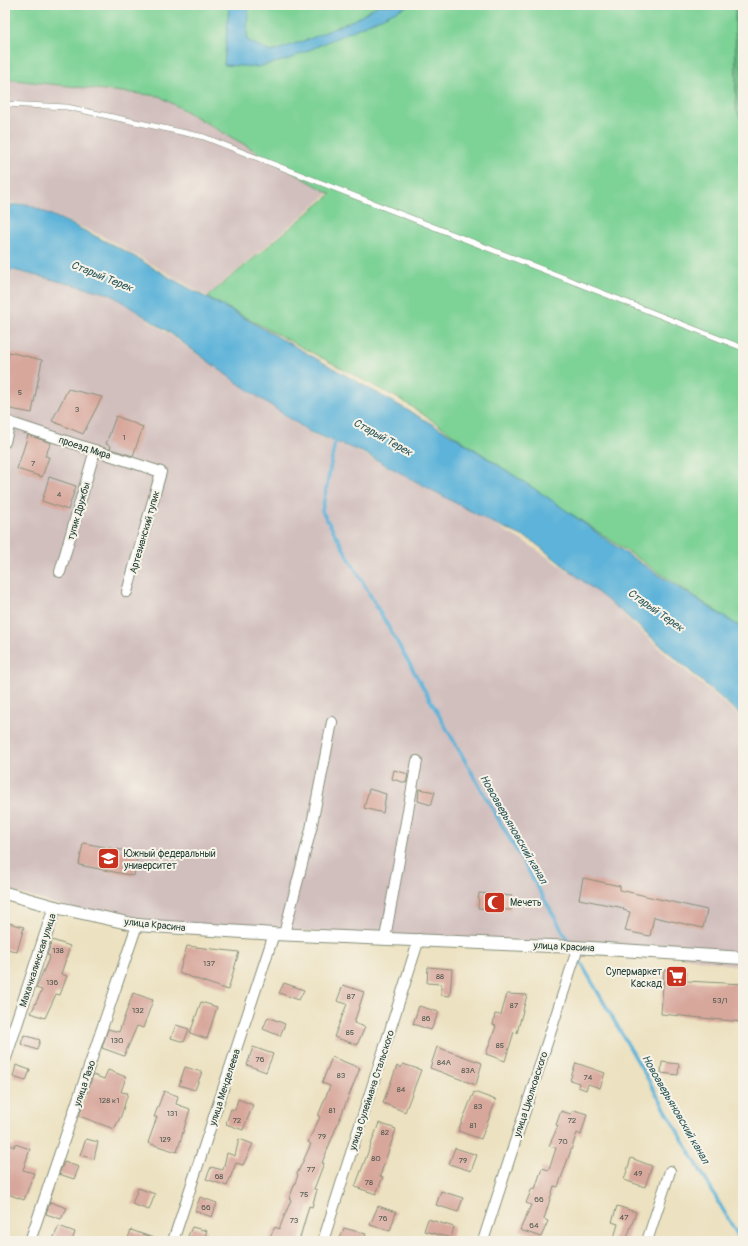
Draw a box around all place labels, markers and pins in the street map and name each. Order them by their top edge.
school or university icon: Южный федеральный университет [95,846,121,872]
place label: Южный федеральный университет [123,848,216,872]
mosque icon: Мечеть [482,889,508,915]
place label: Мечеть [510,897,542,909]
supermarket icon: Супермаркет Каскад [664,964,690,990]
place label: Супермаркет Каскад [606,966,662,990]

